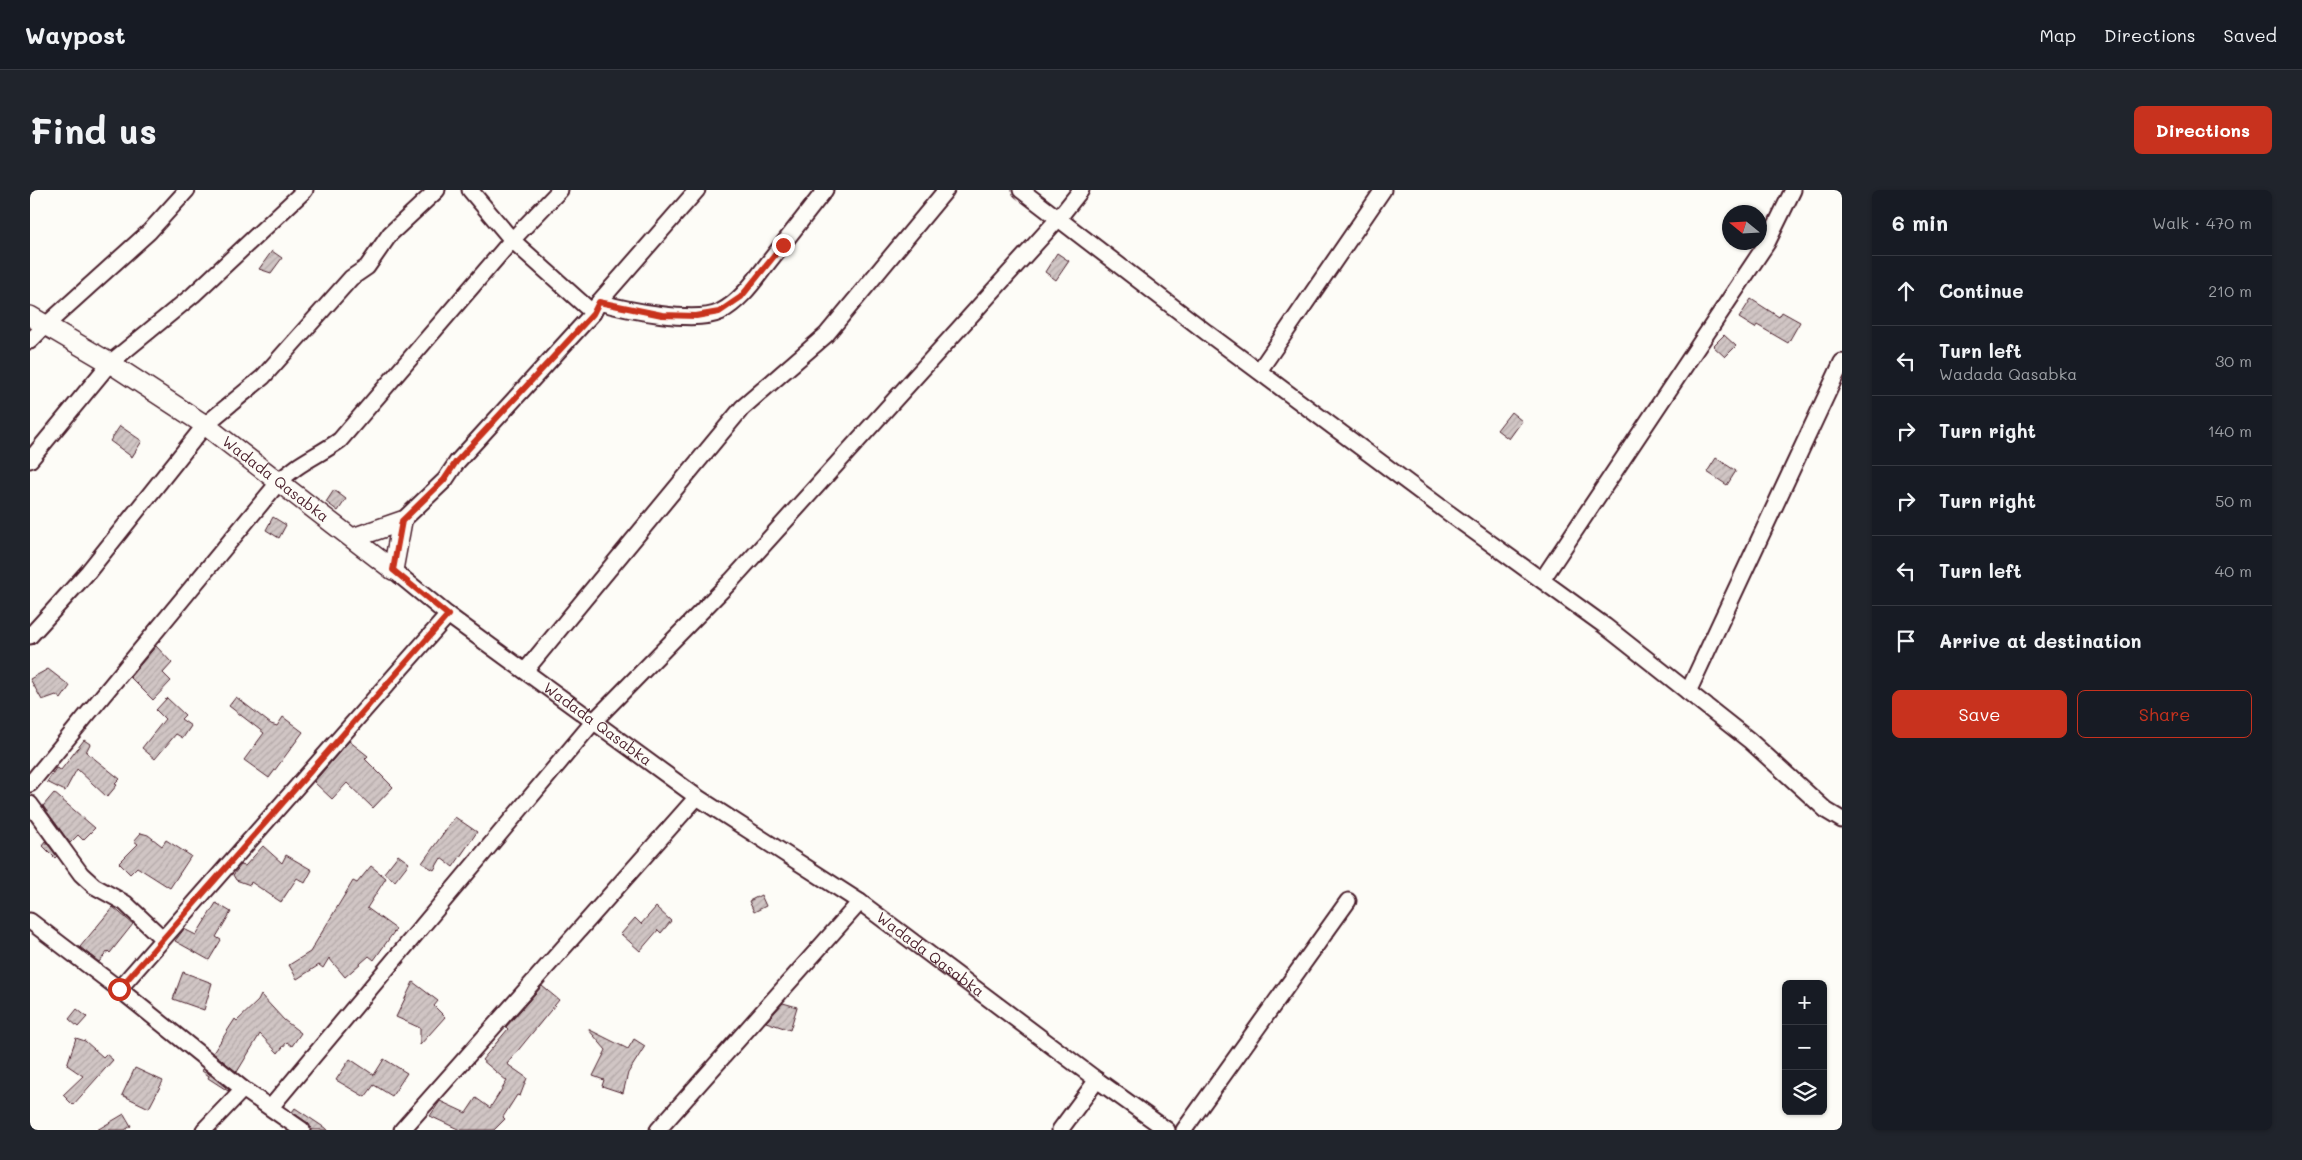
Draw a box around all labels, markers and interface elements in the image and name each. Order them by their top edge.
text: Waypost [25,19,126,50]
text: Map [2039,23,2076,47]
text: Directions [2104,23,2196,47]
text: Saved [2224,23,2277,47]
button: Directions [2134,106,2272,154]
text: Find us [30,107,157,153]
north arrow [1722,205,1767,250]
text: 6 min [1892,209,1948,236]
text: Walk · 470 m [2152,212,2252,233]
route end [772,234,795,257]
icon: ahead [1892,277,1920,305]
text: Continue [1939,278,2024,303]
text: 210 m [2208,280,2252,301]
text: Turn left [1939,338,2022,363]
icon: left [1892,347,1920,375]
text: 30 m [2215,350,2252,371]
text: Wadada Qasabka [1939,363,2077,384]
icon: right [1892,417,1920,445]
text: Turn right [1939,418,2036,443]
text: 140 m [2208,420,2252,441]
street label: Wadada Qasabka [218,431,333,526]
icon: right [1892,487,1920,515]
text: Turn right [1939,488,2036,513]
text: 50 m [2215,490,2252,511]
icon: left [1892,557,1920,585]
text: Turn left [1939,558,2022,583]
text: 40 m [2215,560,2252,581]
icon: arrive [1892,627,1920,655]
text: Arrive at destination [1939,628,2142,653]
street label: Wadada Qasabka [540,677,656,770]
button: Save [1892,690,2067,738]
button: Share [2077,690,2252,738]
street label: Wadada Qasabka [873,907,989,1001]
route start [108,978,131,1001]
map controls [1782,980,1827,1115]
button: + [1782,980,1827,1025]
button: − [1782,1025,1827,1070]
button: layers [1782,1070,1827,1115]

